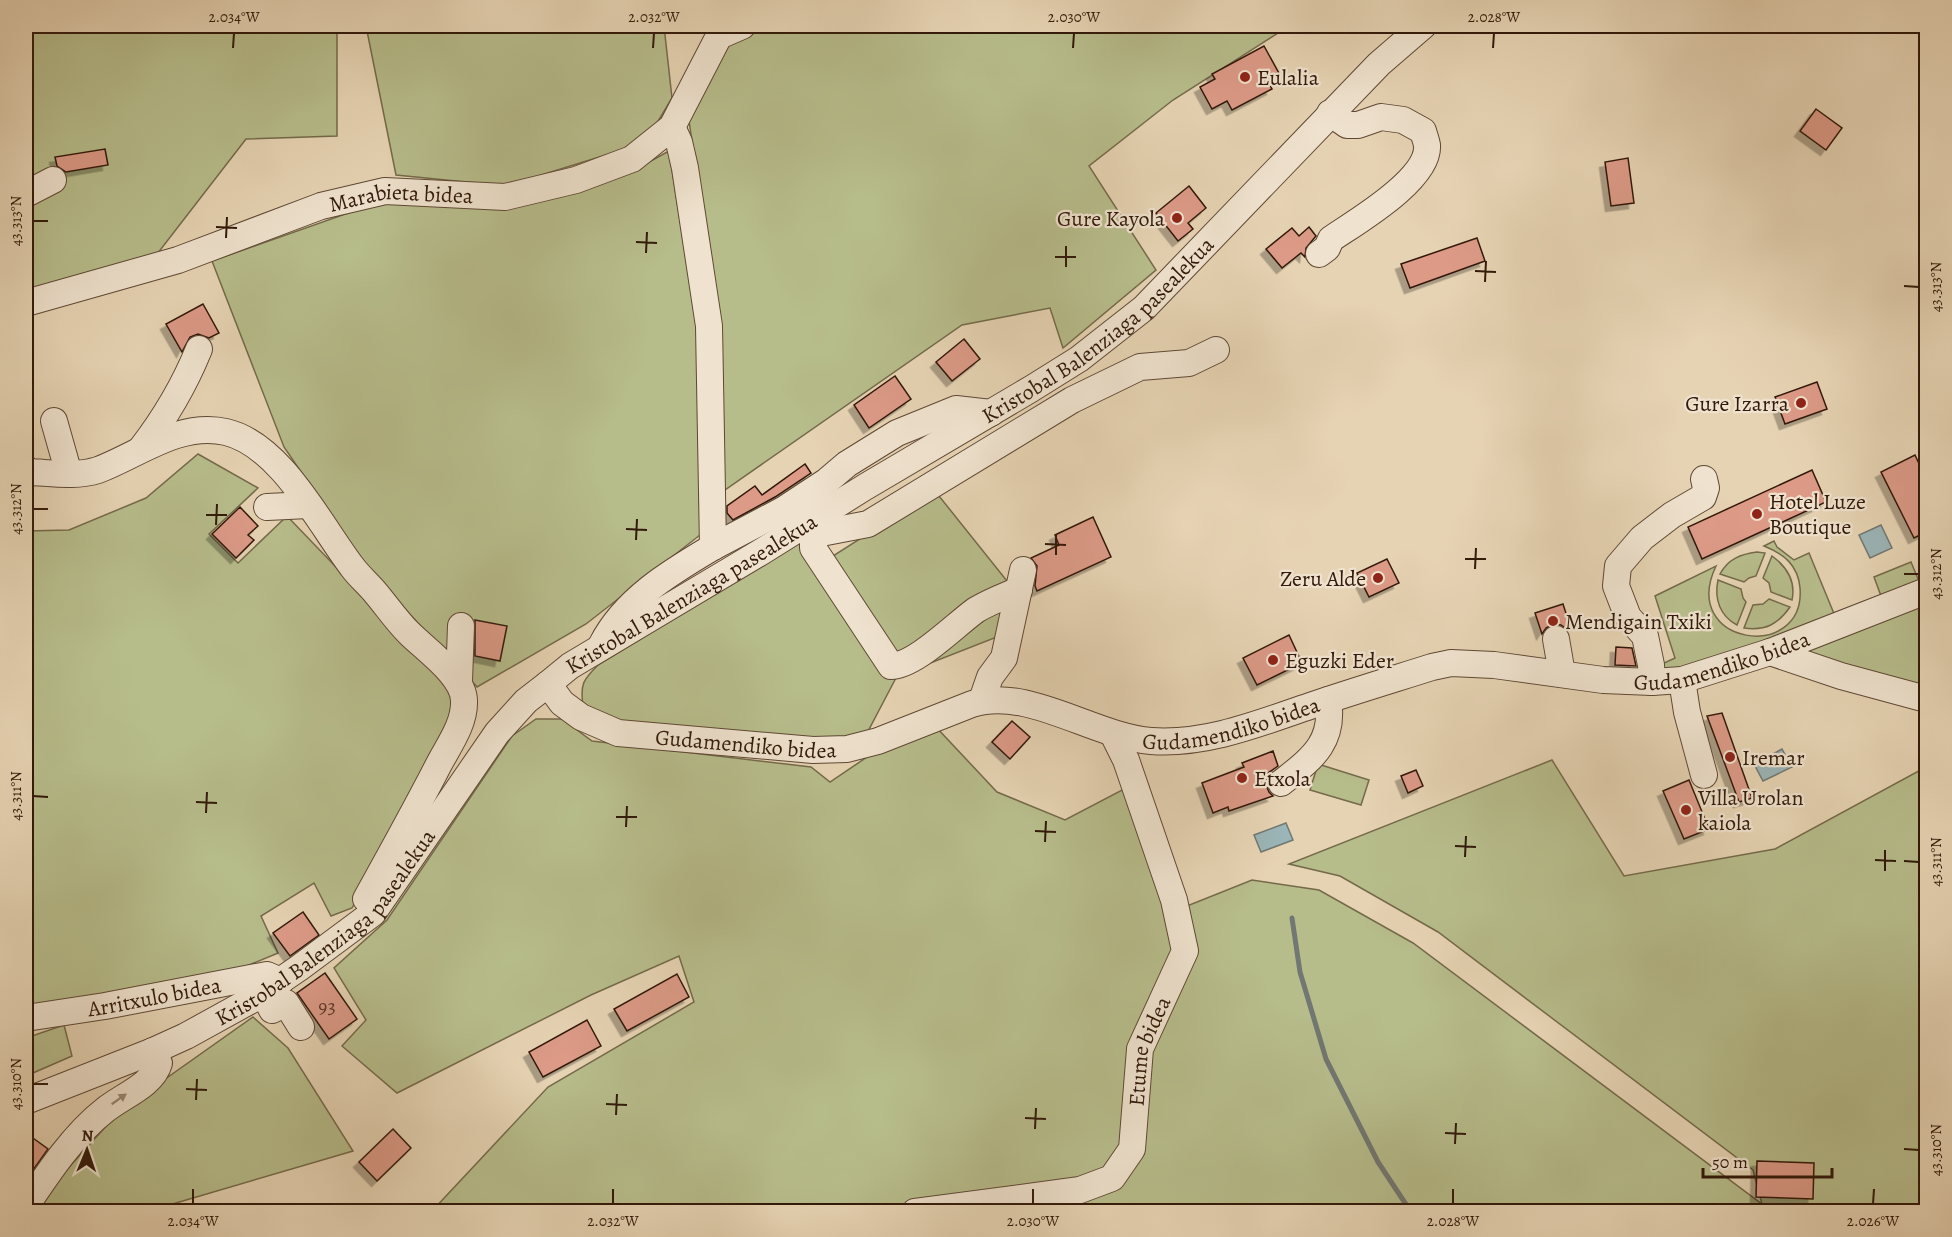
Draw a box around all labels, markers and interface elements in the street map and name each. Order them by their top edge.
text: 2.034°W [208,7,260,27]
text: 2.032°W [628,7,680,27]
text: 2.030°W [1048,7,1100,27]
text: 2.028°W [1468,7,1520,27]
place label: Eulalia [1257,63,1320,93]
marker: Eulalia [1238,70,1252,84]
street label: Marabieta bidea [326,177,475,220]
text: 43.313°N [6,196,26,246]
place label: Gure Kayola [1057,204,1166,234]
marker: Gure Kayola [1170,211,1184,225]
street label: Kristobal Balenziaga pasealekua [976,230,1221,431]
text: 43.313°N [1926,262,1946,312]
place label: Gure Izarra [1685,389,1790,419]
marker: Gure Izarra [1794,396,1808,410]
text: 43.312°N [6,483,26,535]
place label: Hotel Luze Boutique [1769,487,1866,542]
street label: Kristobal Balenziaga pasealekua [560,506,823,681]
marker: Hotel Luze Boutique [1750,507,1764,521]
text: 43.312°N [1926,548,1946,600]
place label: Zeru Alde [1280,564,1366,594]
marker: Zeru Alde [1371,571,1385,585]
place label: Mendigain Txiki [1565,607,1712,637]
marker: Mendigain Txiki [1546,614,1560,628]
street label: Gudamendiko bidea [1633,624,1815,698]
place label: Eguzki Eder [1285,646,1394,676]
marker: Eguzki Eder [1266,653,1280,667]
street label: Gudamendiko bidea [1141,690,1325,758]
street label: Gudamendiko bidea [654,722,838,766]
place label: Iremar [1742,743,1805,773]
marker: Iremar [1723,750,1737,764]
place label: Etxola [1254,764,1312,794]
text: 43.311°N [6,771,26,821]
marker: Etxola [1235,771,1249,785]
place label: Villa Urolan kaiola [1697,783,1803,838]
marker: Villa Urolan kaiola [1679,803,1693,817]
street label: Kristobal Balenziaga pasealekua [210,823,443,1033]
text: 43.311°N [1926,837,1946,887]
street label: Arritxulo bidea [85,970,224,1025]
street label: Etume bidea [1121,991,1179,1107]
house number: 93 [318,993,336,1020]
text: 43.310°N [6,1058,26,1110]
one-way arrow [110,1093,126,1105]
north arrow [57,1120,117,1180]
text: 43.310°N [1926,1124,1946,1176]
text: N [81,1125,94,1147]
scale bar [1703,1141,1832,1179]
text: 50 m [1712,1150,1748,1174]
text: 2.034°W [167,1211,219,1231]
text: 2.032°W [587,1211,639,1231]
text: 2.030°W [1007,1211,1059,1231]
text: 2.028°W [1427,1211,1479,1231]
text: 2.026°W [1847,1211,1899,1231]

